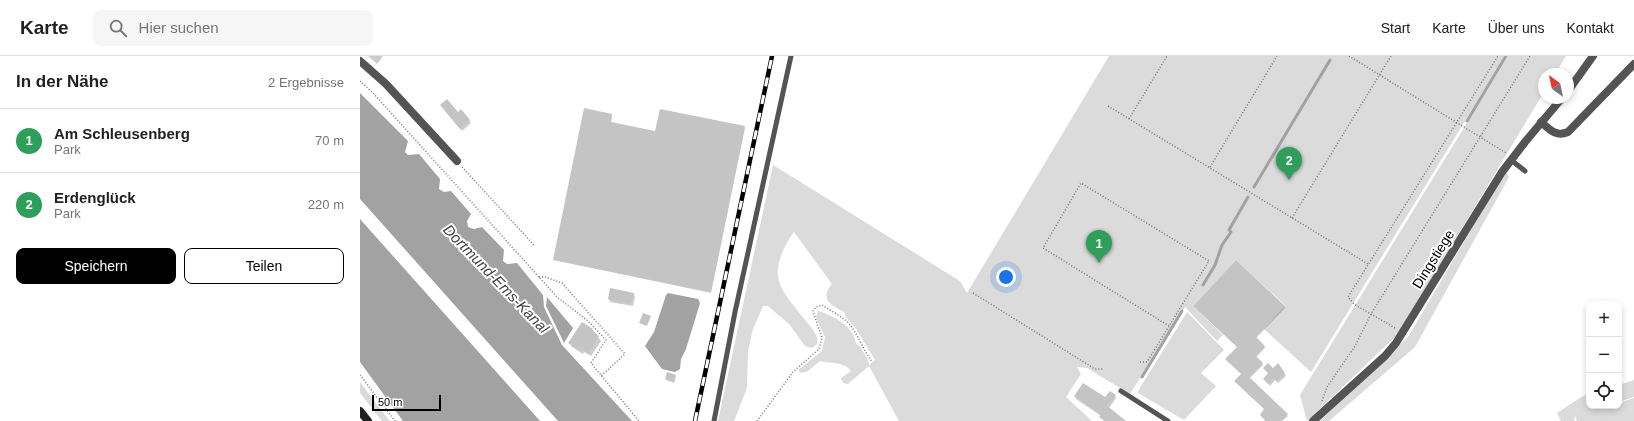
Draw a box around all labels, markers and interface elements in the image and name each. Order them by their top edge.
search box [93,10,373,46]
text: Karte [20,17,69,38]
icon: search [107,17,129,39]
text: Hier suchen [139,19,219,36]
text: Start [1381,20,1410,36]
text: Karte [1432,20,1466,36]
text: Über uns [1488,20,1545,36]
text: Kontakt [1567,20,1614,36]
north arrow [1538,68,1574,104]
text: In der Nähe [16,72,109,91]
text: 2 Ergebnisse [268,75,344,90]
text: Am Schleusenberg [54,125,190,142]
text: 1 [25,133,33,148]
text: 70 m [315,133,344,148]
text: Park [54,142,81,157]
pin: 2 [1276,147,1302,180]
text: Erdenglück [54,189,136,206]
text: 2 [25,197,33,212]
text: 220 m [308,197,344,212]
text: Park [54,206,81,221]
water label: Dortmund-Ems-Kanal [440,221,553,337]
street label: Dingstiege [1409,227,1457,291]
pin: 1 [1086,230,1112,263]
button: Speichern [16,248,176,284]
button: Teilen [184,248,344,284]
your location [996,267,1016,287]
map controls [1586,301,1622,409]
button: + [1586,301,1622,337]
button: − [1586,337,1622,373]
button: locate [1586,373,1622,409]
scale bar [372,393,441,412]
text: 50 m [378,396,402,408]

